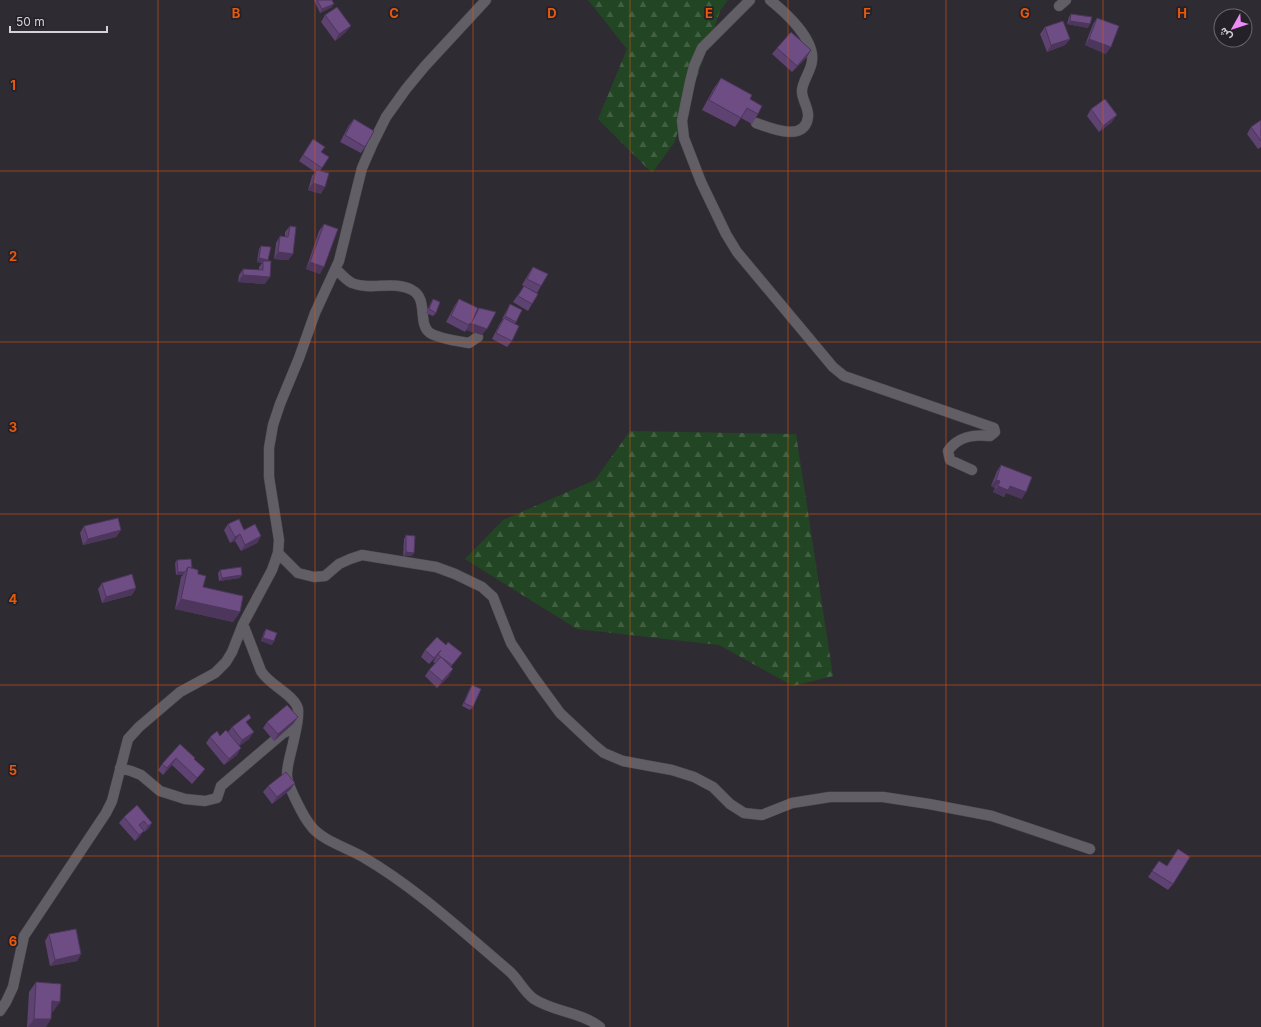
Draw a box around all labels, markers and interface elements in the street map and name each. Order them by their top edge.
text: B [232,5,241,21]
text: C [389,5,399,21]
text: D [547,5,557,21]
text: E [705,5,713,21]
text: F [863,5,871,21]
text: G [1020,5,1030,21]
text: H [1177,5,1187,21]
scale bar [10,8,107,34]
north arrow [1213,8,1253,48]
text: 50 m [16,14,45,29]
text: ش [1216,25,1235,44]
text: 1 [10,77,16,93]
text: 2 [9,248,17,264]
text: 3 [9,419,17,435]
text: 4 [9,591,18,607]
text: 5 [9,762,17,778]
text: 6 [9,933,17,949]

